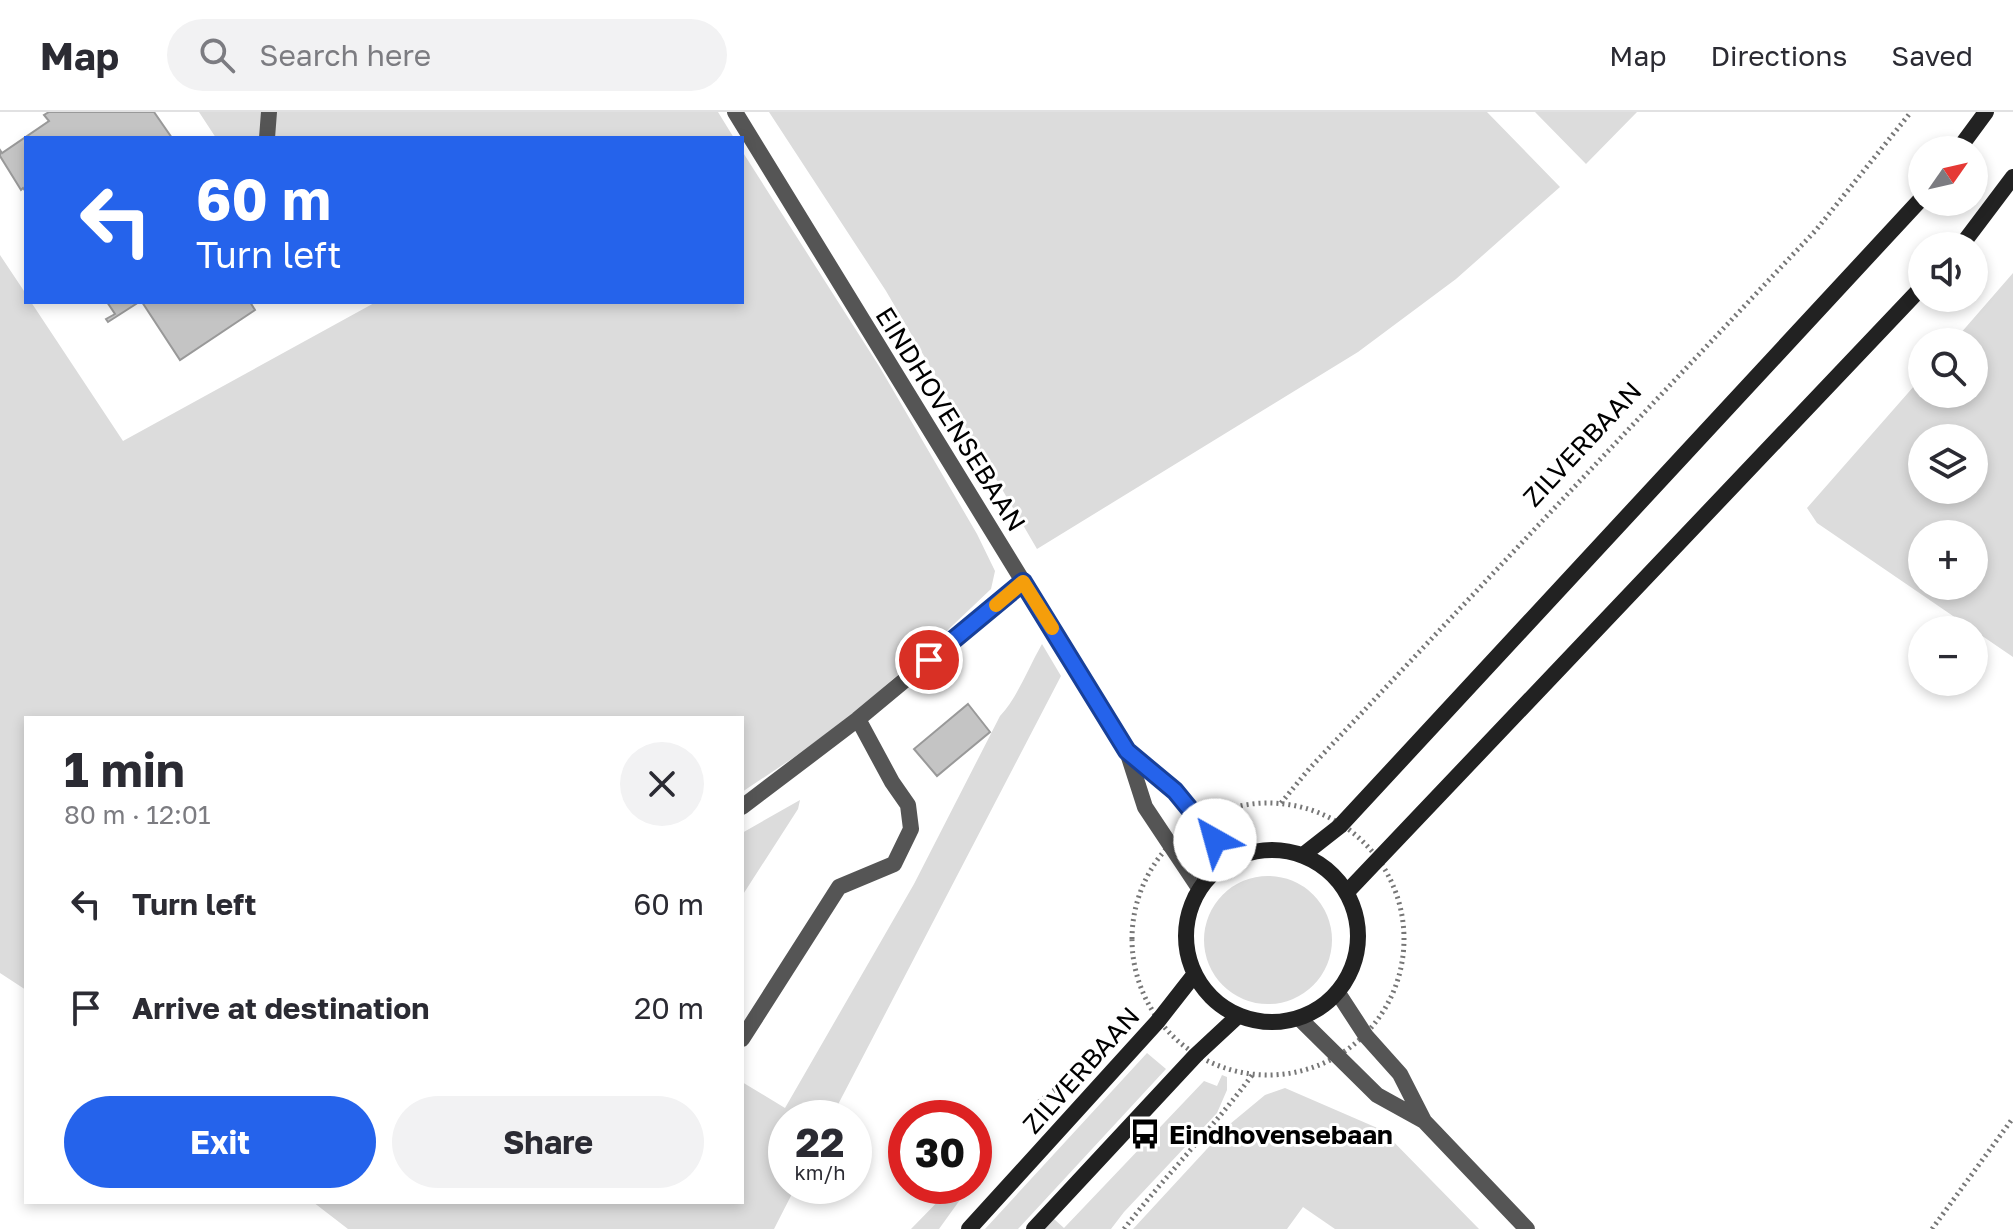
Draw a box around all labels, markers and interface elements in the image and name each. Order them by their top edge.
search box [167,19,727,91]
text: Map [40,33,119,78]
icon: search [195,33,239,77]
text: Search here [259,37,431,73]
text: Map [1609,39,1666,72]
text: Directions [1710,39,1847,72]
text: Saved [1891,39,1973,72]
north arrow [1908,136,1988,216]
map controls [1908,136,1988,696]
text: 60 m [196,165,331,232]
icon: left [64,168,168,272]
button: sound [1908,232,1988,312]
text: Turn left [196,233,342,276]
street label: EINDHOVENSEBAAN [869,301,1033,537]
button: search [1908,328,1988,408]
street label: ZILVERBAAN [1516,375,1648,513]
button: layers [1908,424,1988,504]
button: + [1908,520,1988,600]
button: − [1908,616,1988,696]
pin [895,626,963,694]
icon: arrive [907,638,951,682]
text: 1 min [64,740,185,798]
button: close [620,742,704,826]
position arrow [1173,798,1257,882]
text: 80 m · 12:01 [64,799,211,830]
icon: left [64,882,108,926]
text: Turn left [132,886,257,922]
text: 60 m [633,886,704,922]
icon: arrive [64,986,108,1030]
text: Arrive at destination [132,990,429,1026]
text: 20 m [634,990,704,1026]
street label: ZILVERBAAN [1016,1001,1146,1139]
button: Exit [64,1096,376,1188]
button: Share [392,1096,704,1188]
speed limit sign: 30 [888,1100,992,1204]
bus stop icon: Eindhovensebaan [1128,1117,1162,1151]
text: 22 [796,1118,844,1166]
place label: Eindhovensebaan [1169,1119,1393,1150]
text: km/h [795,1160,845,1184]

